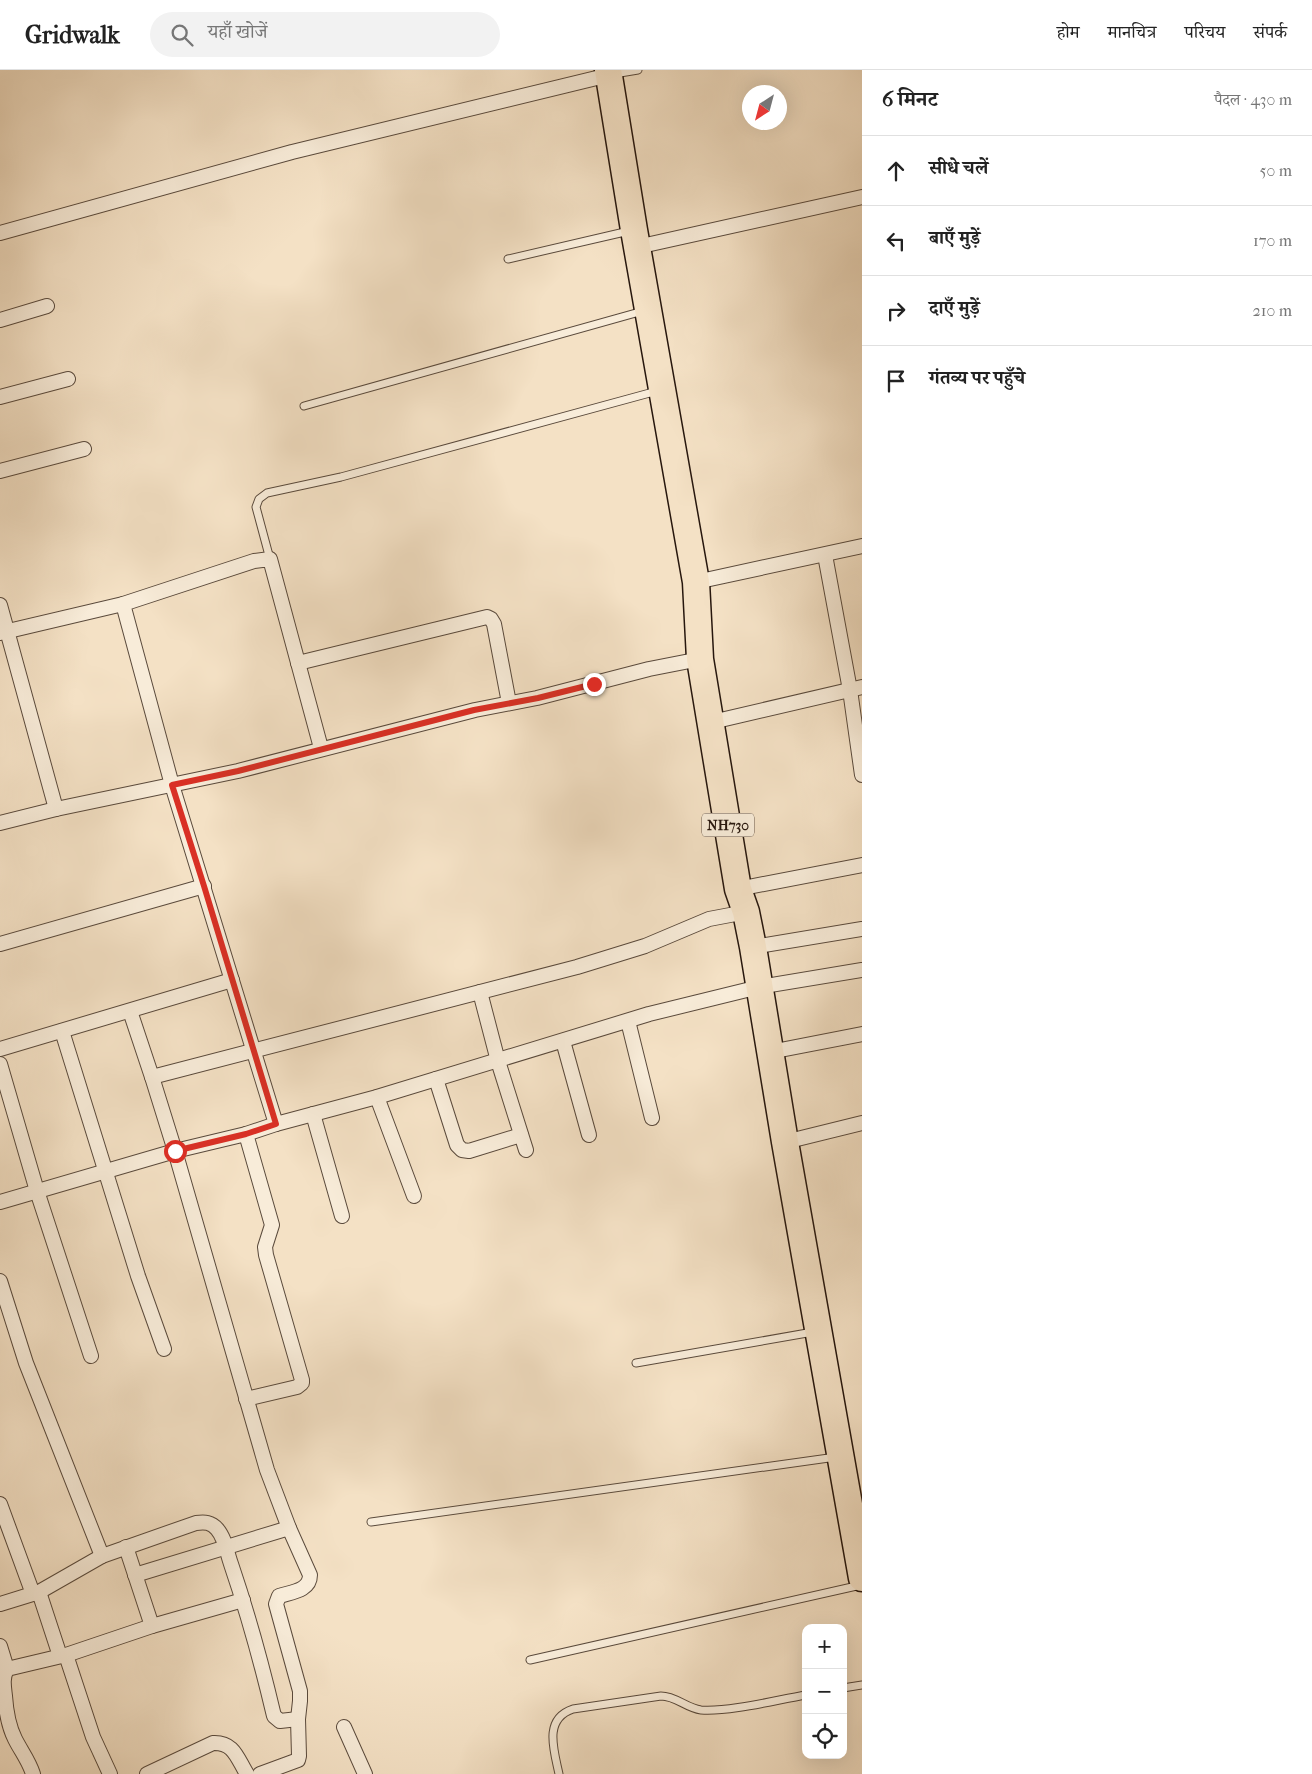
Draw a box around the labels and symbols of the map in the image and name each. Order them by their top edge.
north arrow [742,85,787,130]
route end [583,673,606,696]
road number: NH730 [702,814,754,836]
route start [164,1140,187,1163]

